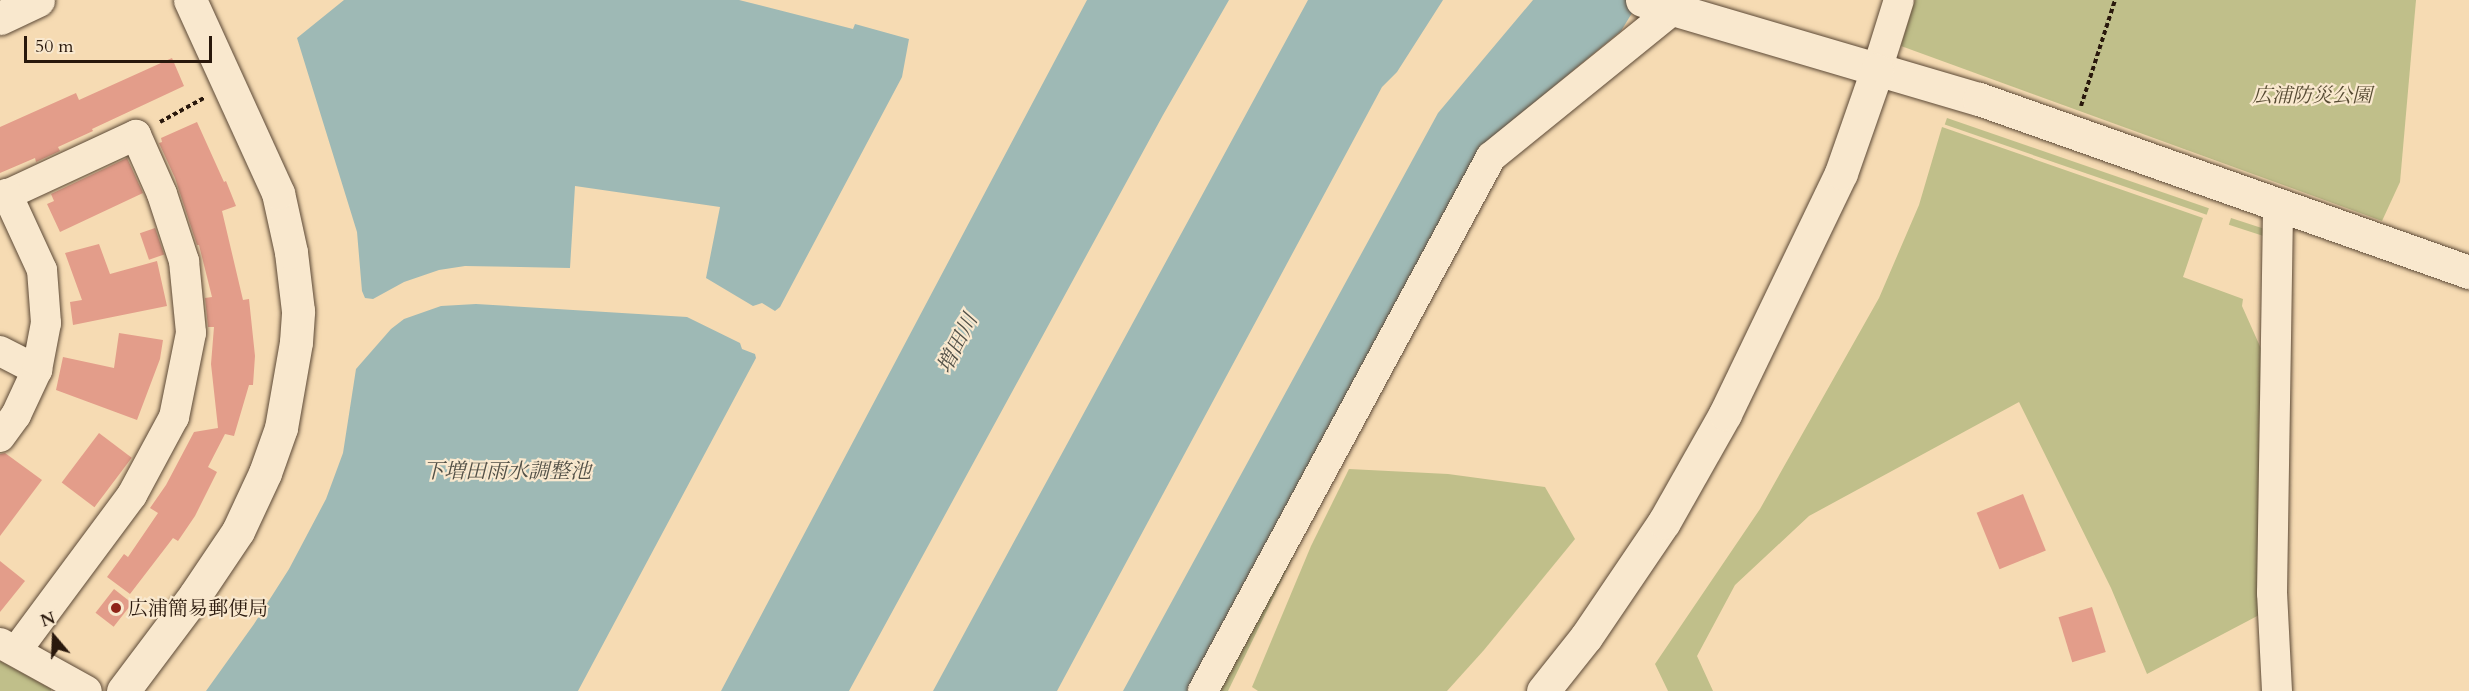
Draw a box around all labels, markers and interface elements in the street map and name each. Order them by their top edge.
scale bar [27,24,214,62]
text: 50 m [35,34,74,59]
park label: 広浦防災公園 [2252,83,2372,107]
water label: 増田川 [932,310,984,378]
water label: 下増田雨水調整池 [423,459,591,485]
place label: 広浦簡易郵便局 [128,596,268,620]
marker: 広浦簡易郵便局 [109,601,123,615]
north arrow [24,607,84,667]
text: N [38,607,58,633]

